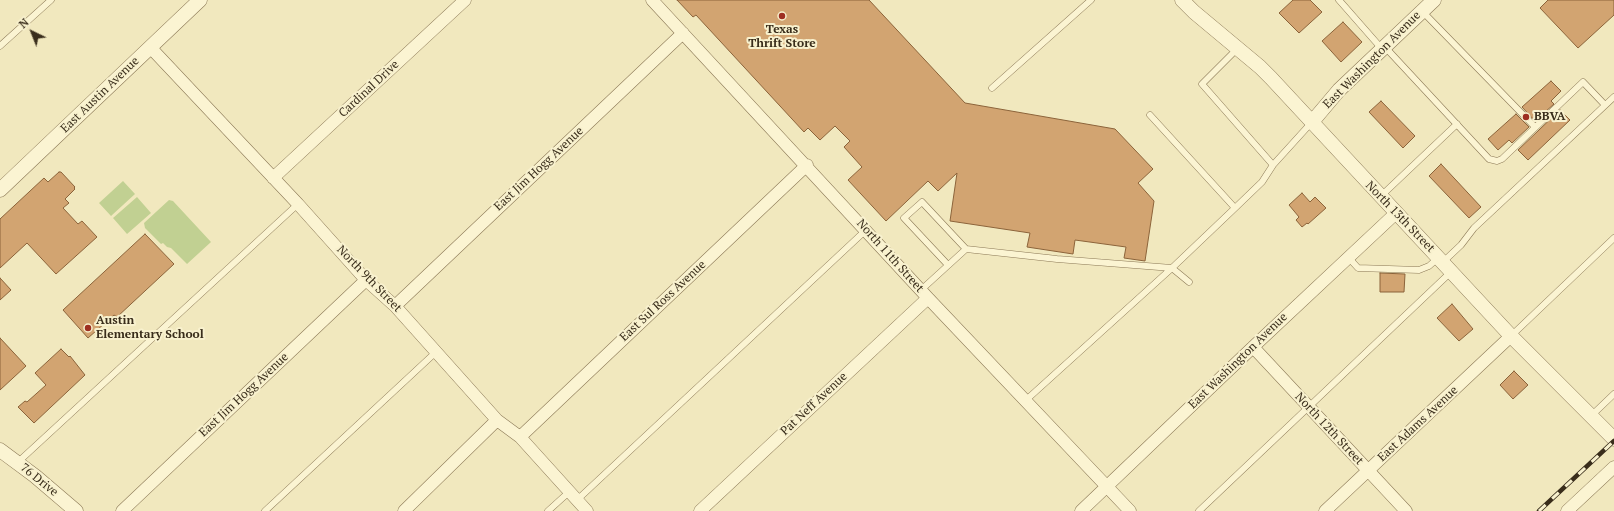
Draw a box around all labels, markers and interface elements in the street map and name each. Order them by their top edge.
street label: East Washington Avenue [1320,8,1424,112]
marker: Texas Thrift Store [777,11,787,21]
north arrow [12,12,52,52]
text: N [16,15,32,31]
place label: Texas Thrift Store [748,23,816,51]
street label: East Austin Avenue [58,54,142,136]
street label: Cardinal Drive [336,57,402,121]
place label: BBVA [1534,110,1566,124]
marker: BBVA [1521,112,1531,122]
street label: East Jim Hogg Avenue [491,124,587,214]
street label: North 13th Street [1362,178,1438,256]
street label: North 11th Street [853,216,927,296]
street label: North 9th Street [334,243,404,315]
street label: East Sul Ross Avenue [617,258,709,344]
street label: East Washington Avenue [1186,310,1290,412]
place label: Austin Elementary School [96,314,204,342]
marker: Austin Elementary School [83,323,93,333]
street label: East Jim Hogg Avenue [196,350,292,440]
street label: Pat Neff Avenue [778,369,850,439]
street label: East Adams Avenue [1375,383,1461,465]
street label: North 12th Street [1292,390,1366,468]
street label: 76 Drive [17,460,61,500]

